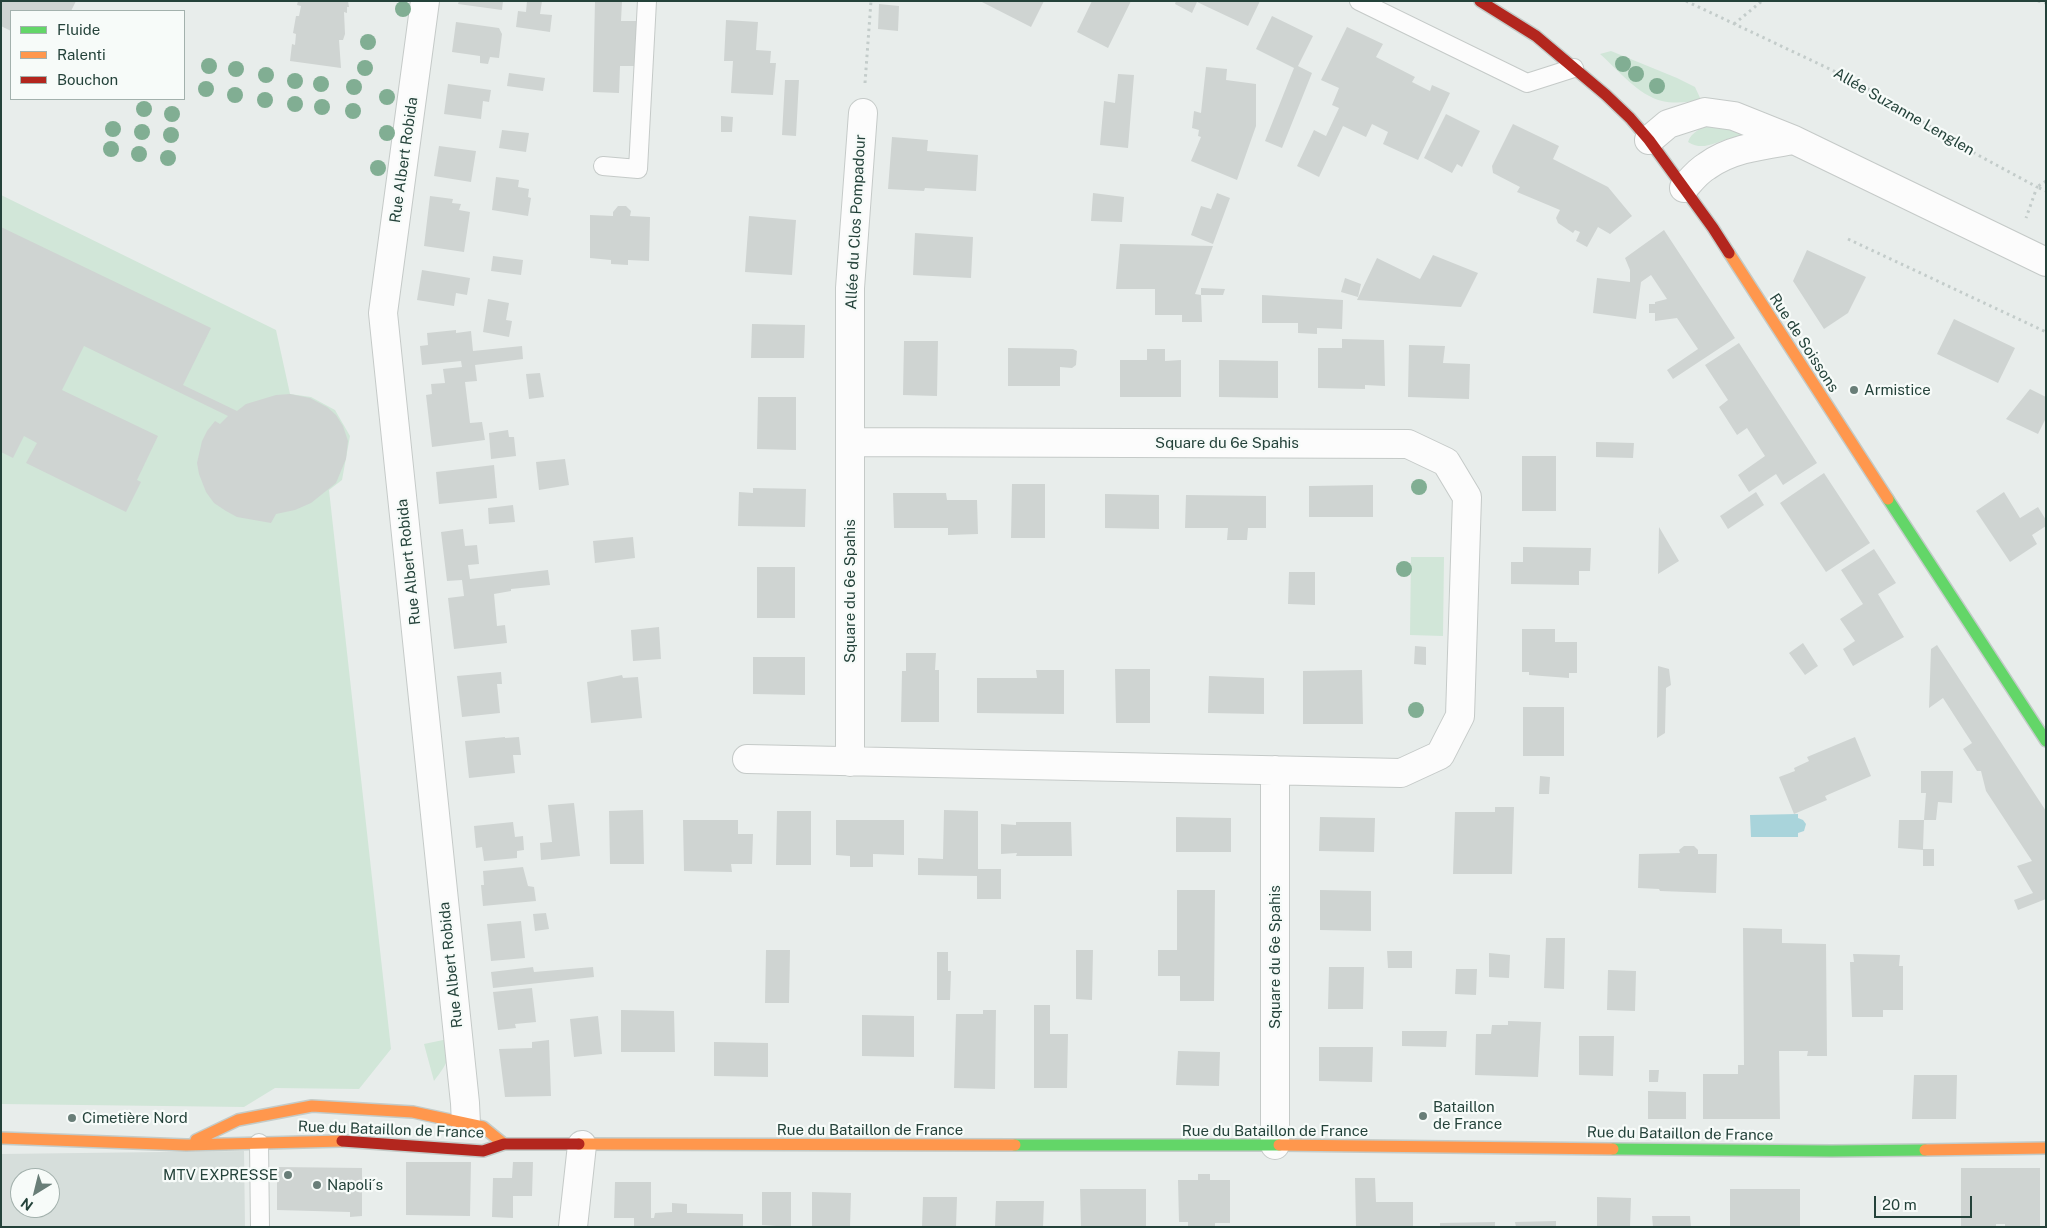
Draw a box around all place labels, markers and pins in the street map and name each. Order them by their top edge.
place label: Armistice [1864,381,1931,399]
marker: Armistice [1848,384,1860,396]
place label: Bataillon de France [1433,1098,1502,1133]
place label: Cimetière Nord [82,1109,188,1127]
marker: Bataillon de France [1417,1110,1429,1122]
marker: Cimetière Nord [66,1112,78,1124]
place label: MTV EXPRESSE [163,1166,278,1184]
marker: MTV EXPRESSE [282,1169,294,1181]
place label: Napoli´s [327,1176,383,1194]
marker: Napoli´s [311,1179,323,1191]

